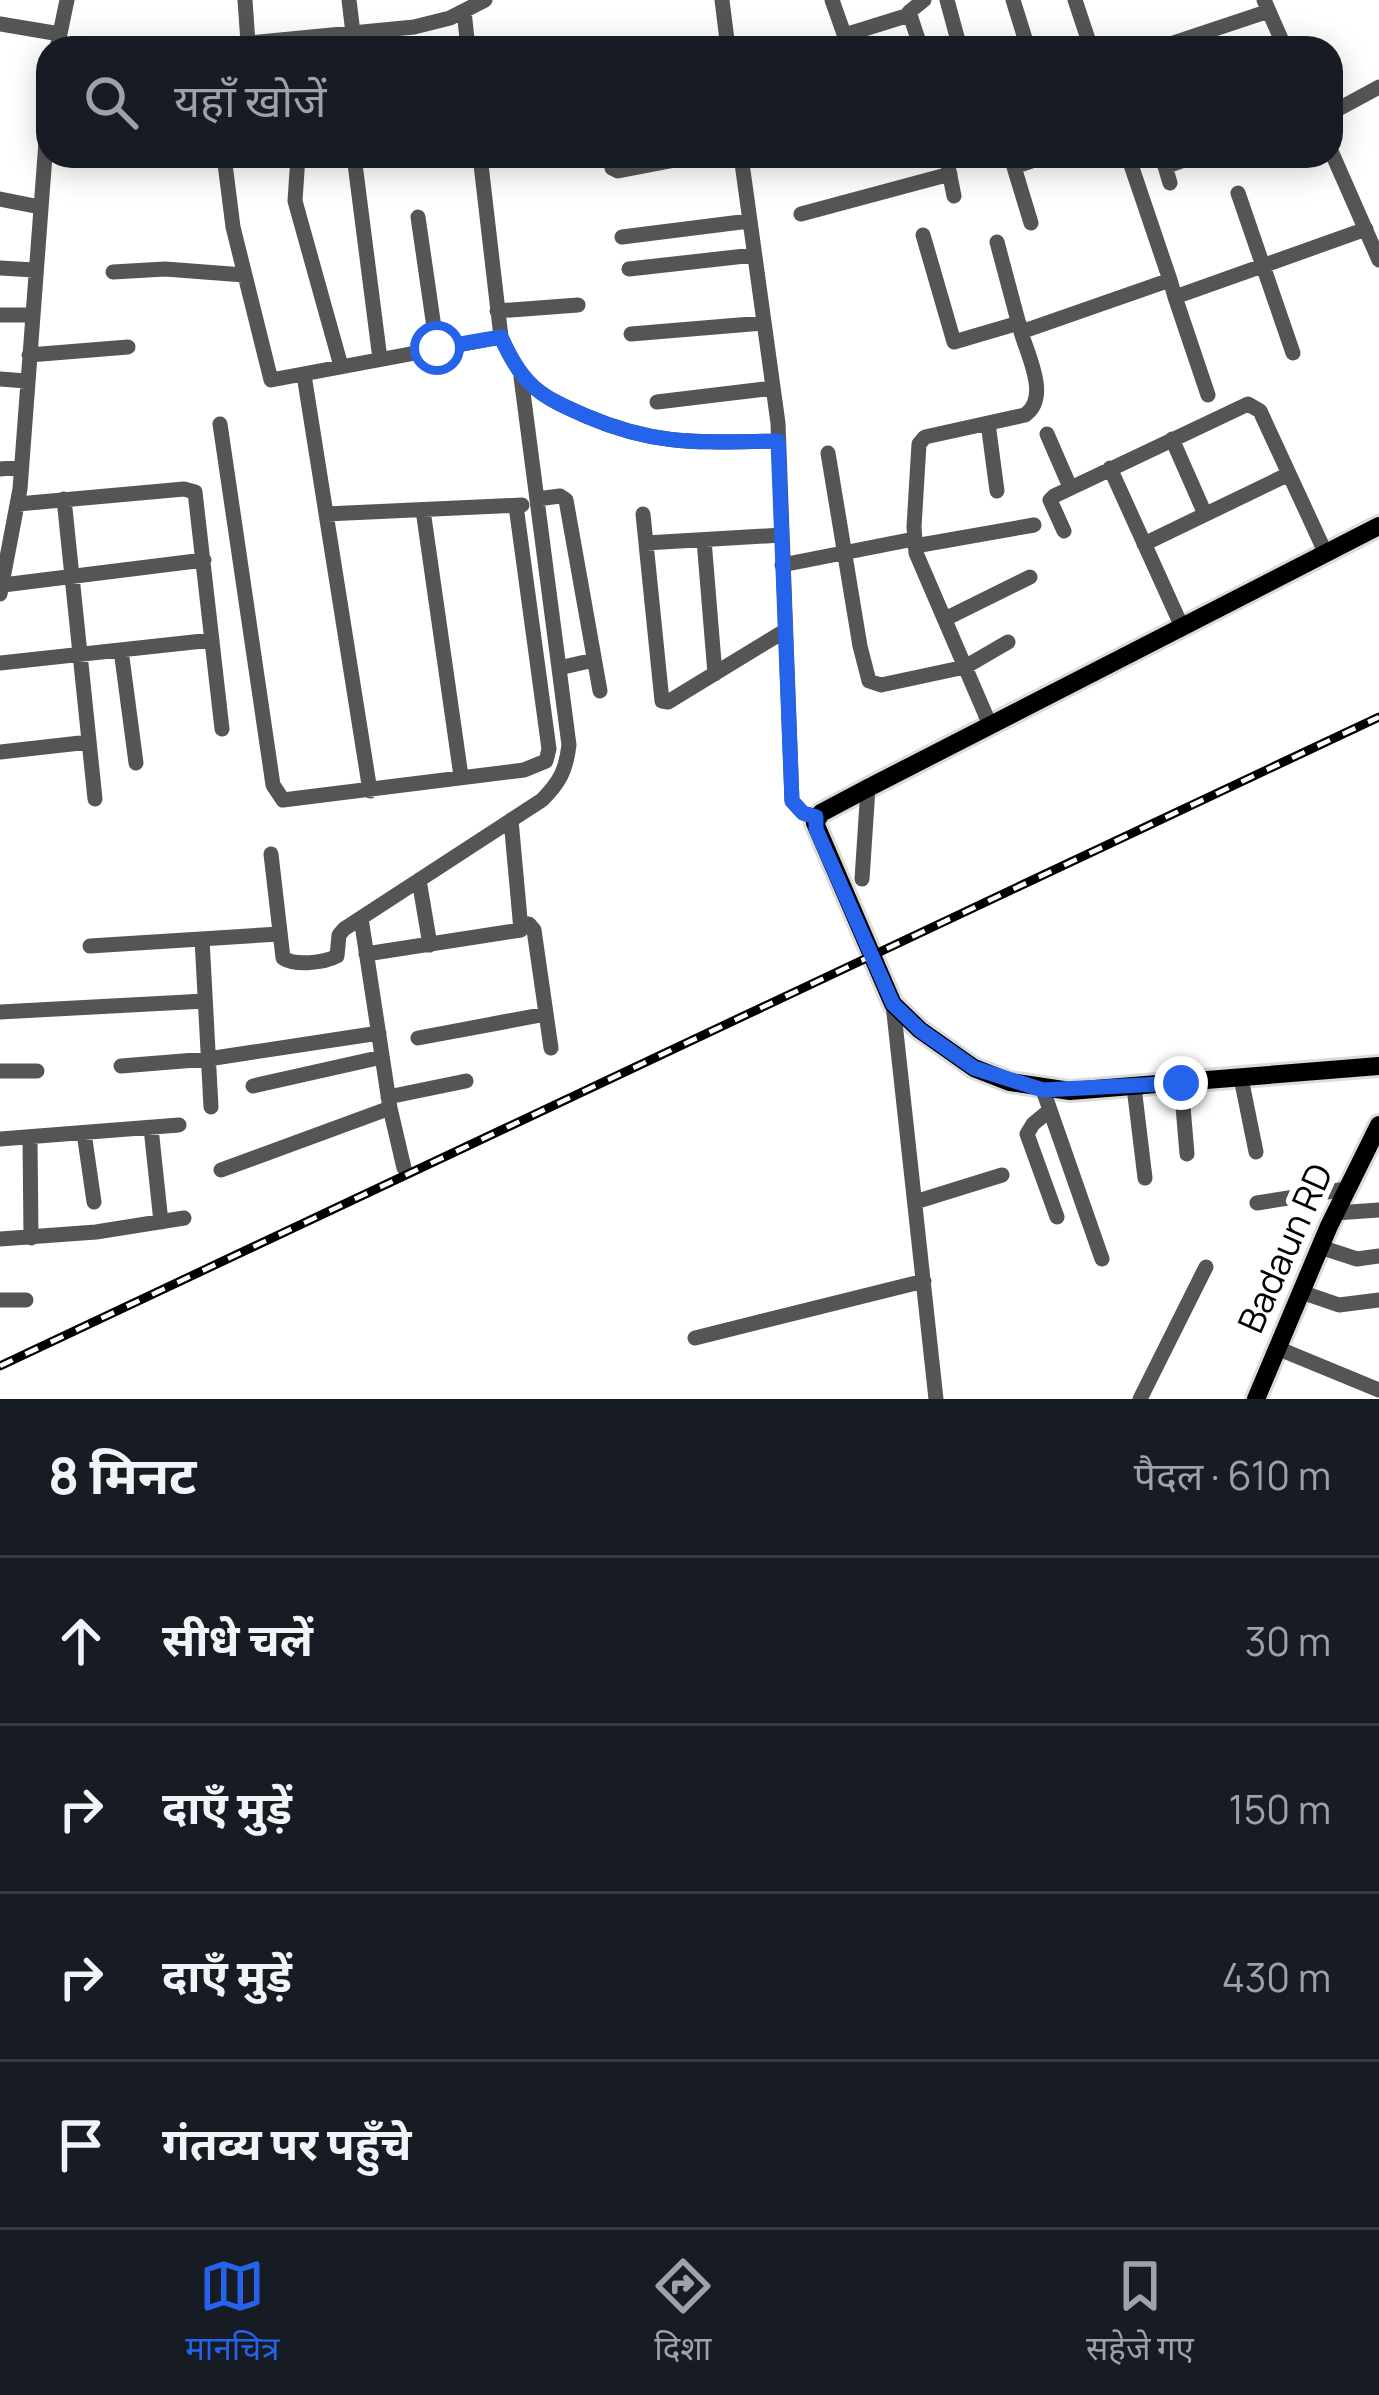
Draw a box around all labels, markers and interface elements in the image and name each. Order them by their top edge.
search box [36,36,1343,168]
icon: search [78,69,144,135]
text: यहाँ खोजें [174,69,327,131]
route start [410,321,464,375]
route end [1154,1056,1208,1110]
street label: Badaun RD [1226,1156,1344,1340]
text: 8 मिनट [48,1440,197,1509]
text: पैदल · 610 m [1134,1448,1331,1502]
icon: ahead [48,1608,114,1674]
text: सीधे चलें [162,1608,313,1670]
text: 30 m [1245,1614,1331,1668]
icon: right [48,1776,114,1842]
text: दाएँ मुड़ें [162,1776,292,1838]
text: 150 m [1229,1782,1331,1836]
icon: right [48,1944,114,2010]
text: दाएँ मुड़ें [162,1944,292,2006]
text: 430 m [1222,1950,1331,2004]
icon: arrive [48,2112,114,2178]
text: गंतव्य पर पहुँचे [162,2112,411,2174]
tab: मानचित्र [185,2253,279,2373]
tab: दिशा [650,2253,716,2373]
tab: सहेजे गए [1086,2253,1194,2373]

